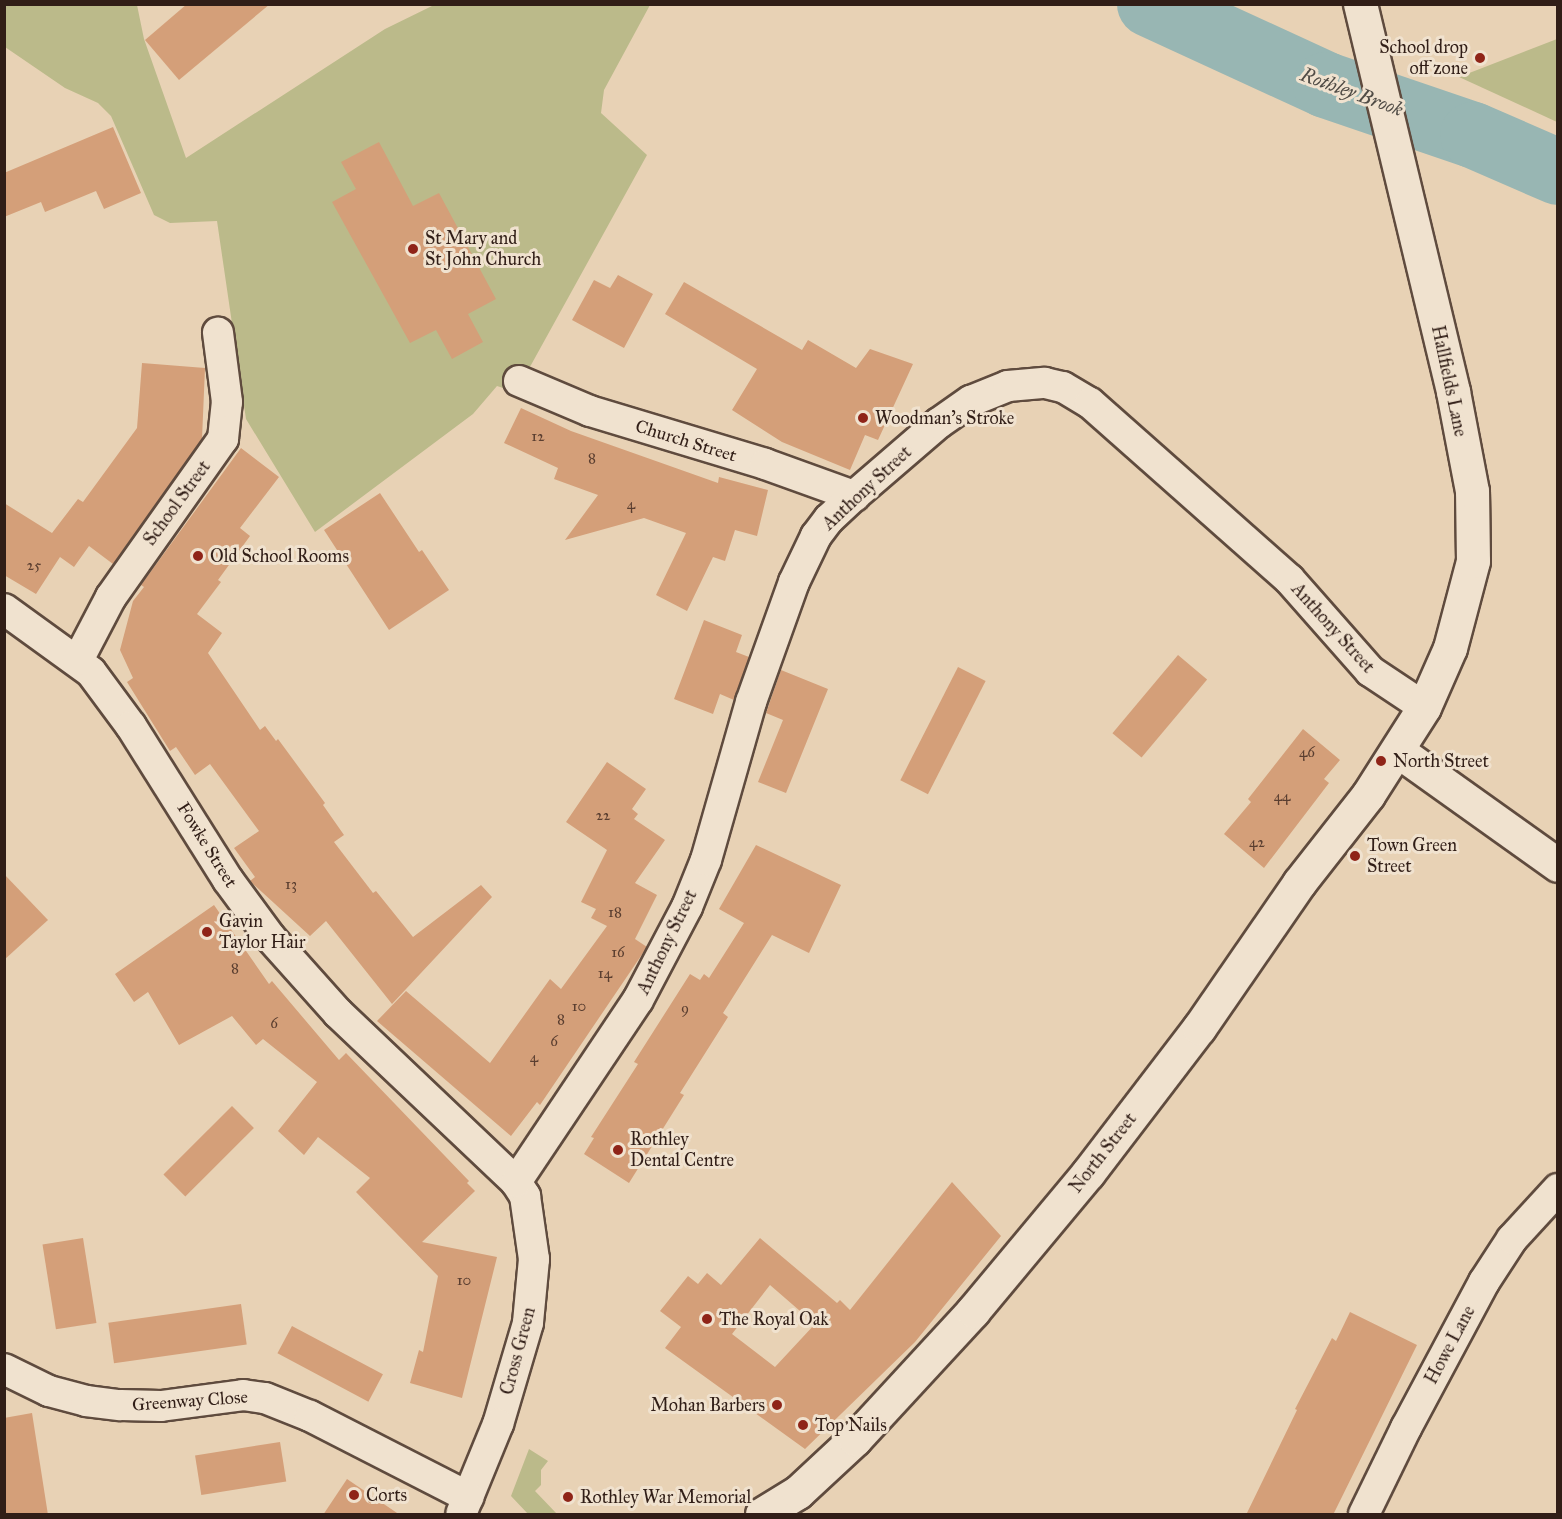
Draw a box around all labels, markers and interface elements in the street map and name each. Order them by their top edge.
place label: School drop off zone [1379,37,1468,80]
marker: School drop off zone [1473,51,1487,65]
water label: Rothley Brook [1297,62,1407,122]
place label: St Mary and St John Church [425,228,541,270]
marker: St Mary and St John Church [406,242,420,256]
street label: Hallfields Lane [1427,323,1471,439]
place label: Woodman's Stroke [875,407,1014,429]
marker: Woodman's Stroke [856,411,870,425]
street label: Church Street [633,415,739,467]
house number: 12 [531,428,545,446]
street label: Anthony Street [818,441,916,535]
house number: 8 [588,450,596,468]
street label: School Street [139,456,215,550]
house number: 4 [627,496,635,514]
place label: Old School Rooms [210,545,349,567]
marker: Old School Rooms [191,549,205,563]
house number: 25 [27,557,41,575]
street label: Anthony Street [1287,579,1379,677]
house number: 46 [1299,744,1315,762]
place label: North Street [1393,750,1489,772]
marker: North Street [1374,754,1388,768]
house number: 44 [1274,788,1290,806]
street label: Fowke Street [172,798,242,892]
house number: 22 [596,807,610,825]
house number: 42 [1249,834,1265,852]
place label: Town Green Street [1367,835,1457,878]
marker: Town Green Street [1348,849,1362,863]
house number: 13 [285,876,297,894]
street label: Anthony Street [632,886,702,998]
house number: 18 [608,904,622,922]
place label: Gavin Taylor Hair [219,911,305,954]
marker: Gavin Taylor Hair [200,925,214,939]
house number: 16 [611,944,625,962]
house number: 8 [231,960,239,978]
house number: 14 [598,965,612,983]
house number: 10 [572,998,586,1016]
house number: 9 [681,1000,689,1018]
house number: 8 [557,1011,565,1029]
house number: 6 [270,1015,278,1033]
house number: 6 [550,1033,558,1051]
house number: 4 [530,1049,538,1067]
street label: North Street [1065,1109,1141,1197]
place label: Rothley Dental Centre [630,1129,734,1172]
marker: Rothley Dental Centre [611,1143,625,1157]
house number: 10 [457,1272,471,1290]
street label: Howe Lane [1420,1302,1480,1388]
street label: Cross Green [496,1305,540,1397]
place label: The Royal Oak [719,1308,829,1330]
marker: The Royal Oak [700,1312,714,1326]
street label: Greenway Close [131,1386,249,1416]
place label: Mohan Barbers [651,1394,765,1416]
marker: Mohan Barbers [770,1398,784,1412]
place label: Top Nails [815,1414,887,1436]
marker: Top Nails [796,1418,810,1432]
place label: Corts [366,1484,407,1506]
place label: Rothley War Memorial [580,1486,751,1508]
marker: Corts [347,1488,361,1502]
marker: Rothley War Memorial [561,1490,575,1504]

